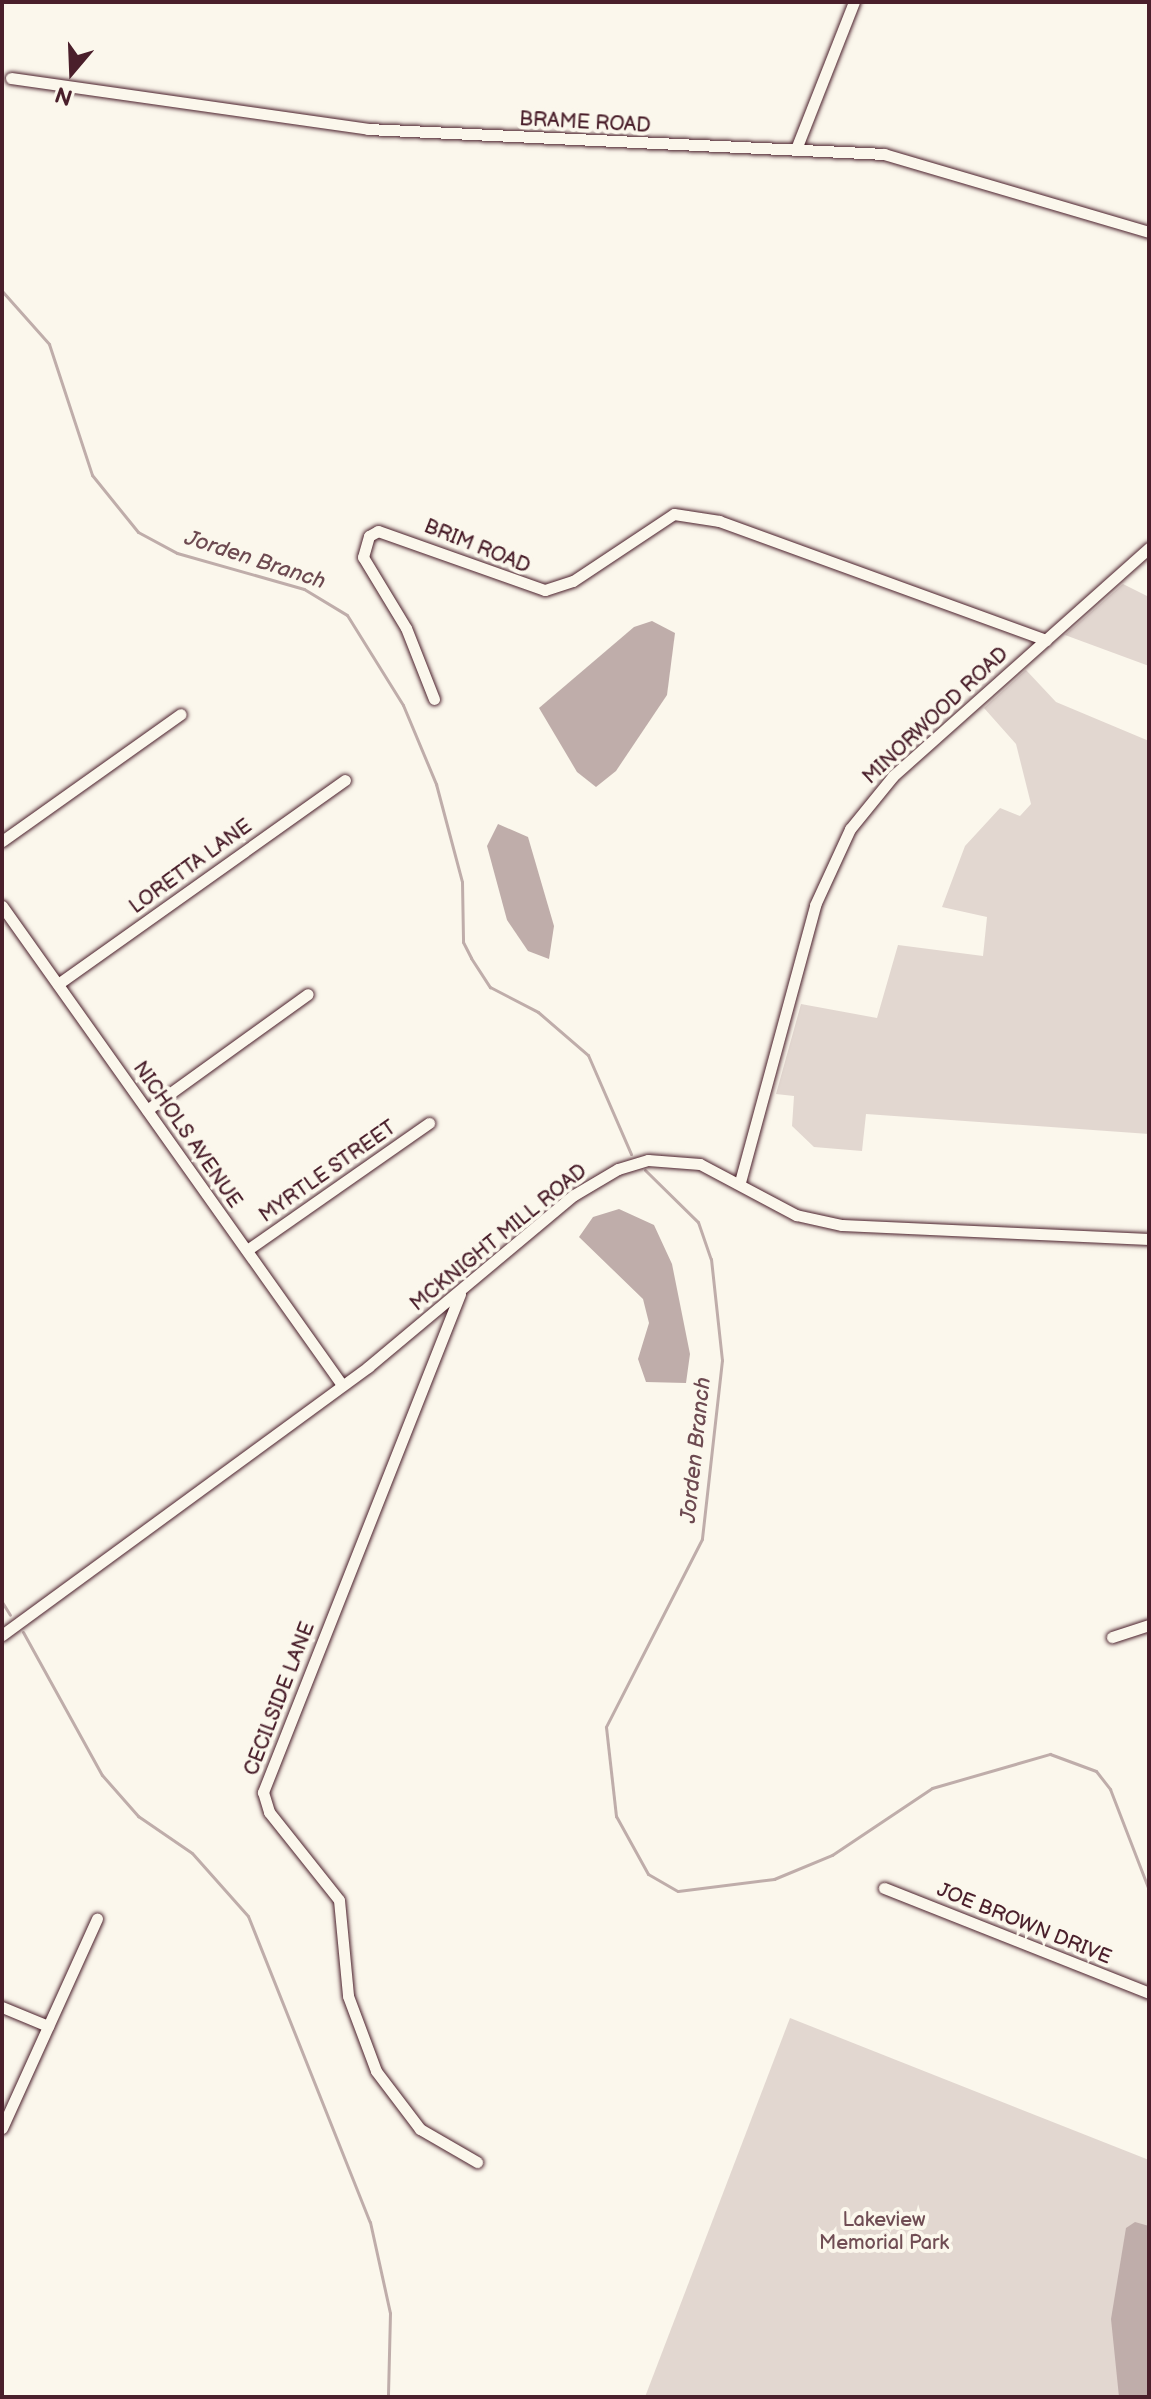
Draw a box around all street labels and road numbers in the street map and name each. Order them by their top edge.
street label: BRAME ROAD [519,108,651,138]
street label: BRIM ROAD [420,515,534,579]
street label: MINORWOOD ROAD [858,642,1014,790]
street label: LORETTA LANE [125,815,257,919]
street label: NICHOLS AVENUE [127,1057,247,1213]
street label: MYRTLE STREET [255,1116,401,1228]
street label: MCKNIGHT MILL ROAD [406,1159,592,1317]
street label: CECILSIDE LANE [240,1619,320,1779]
street label: JOE BROWN DRIVE [933,1878,1115,1970]

